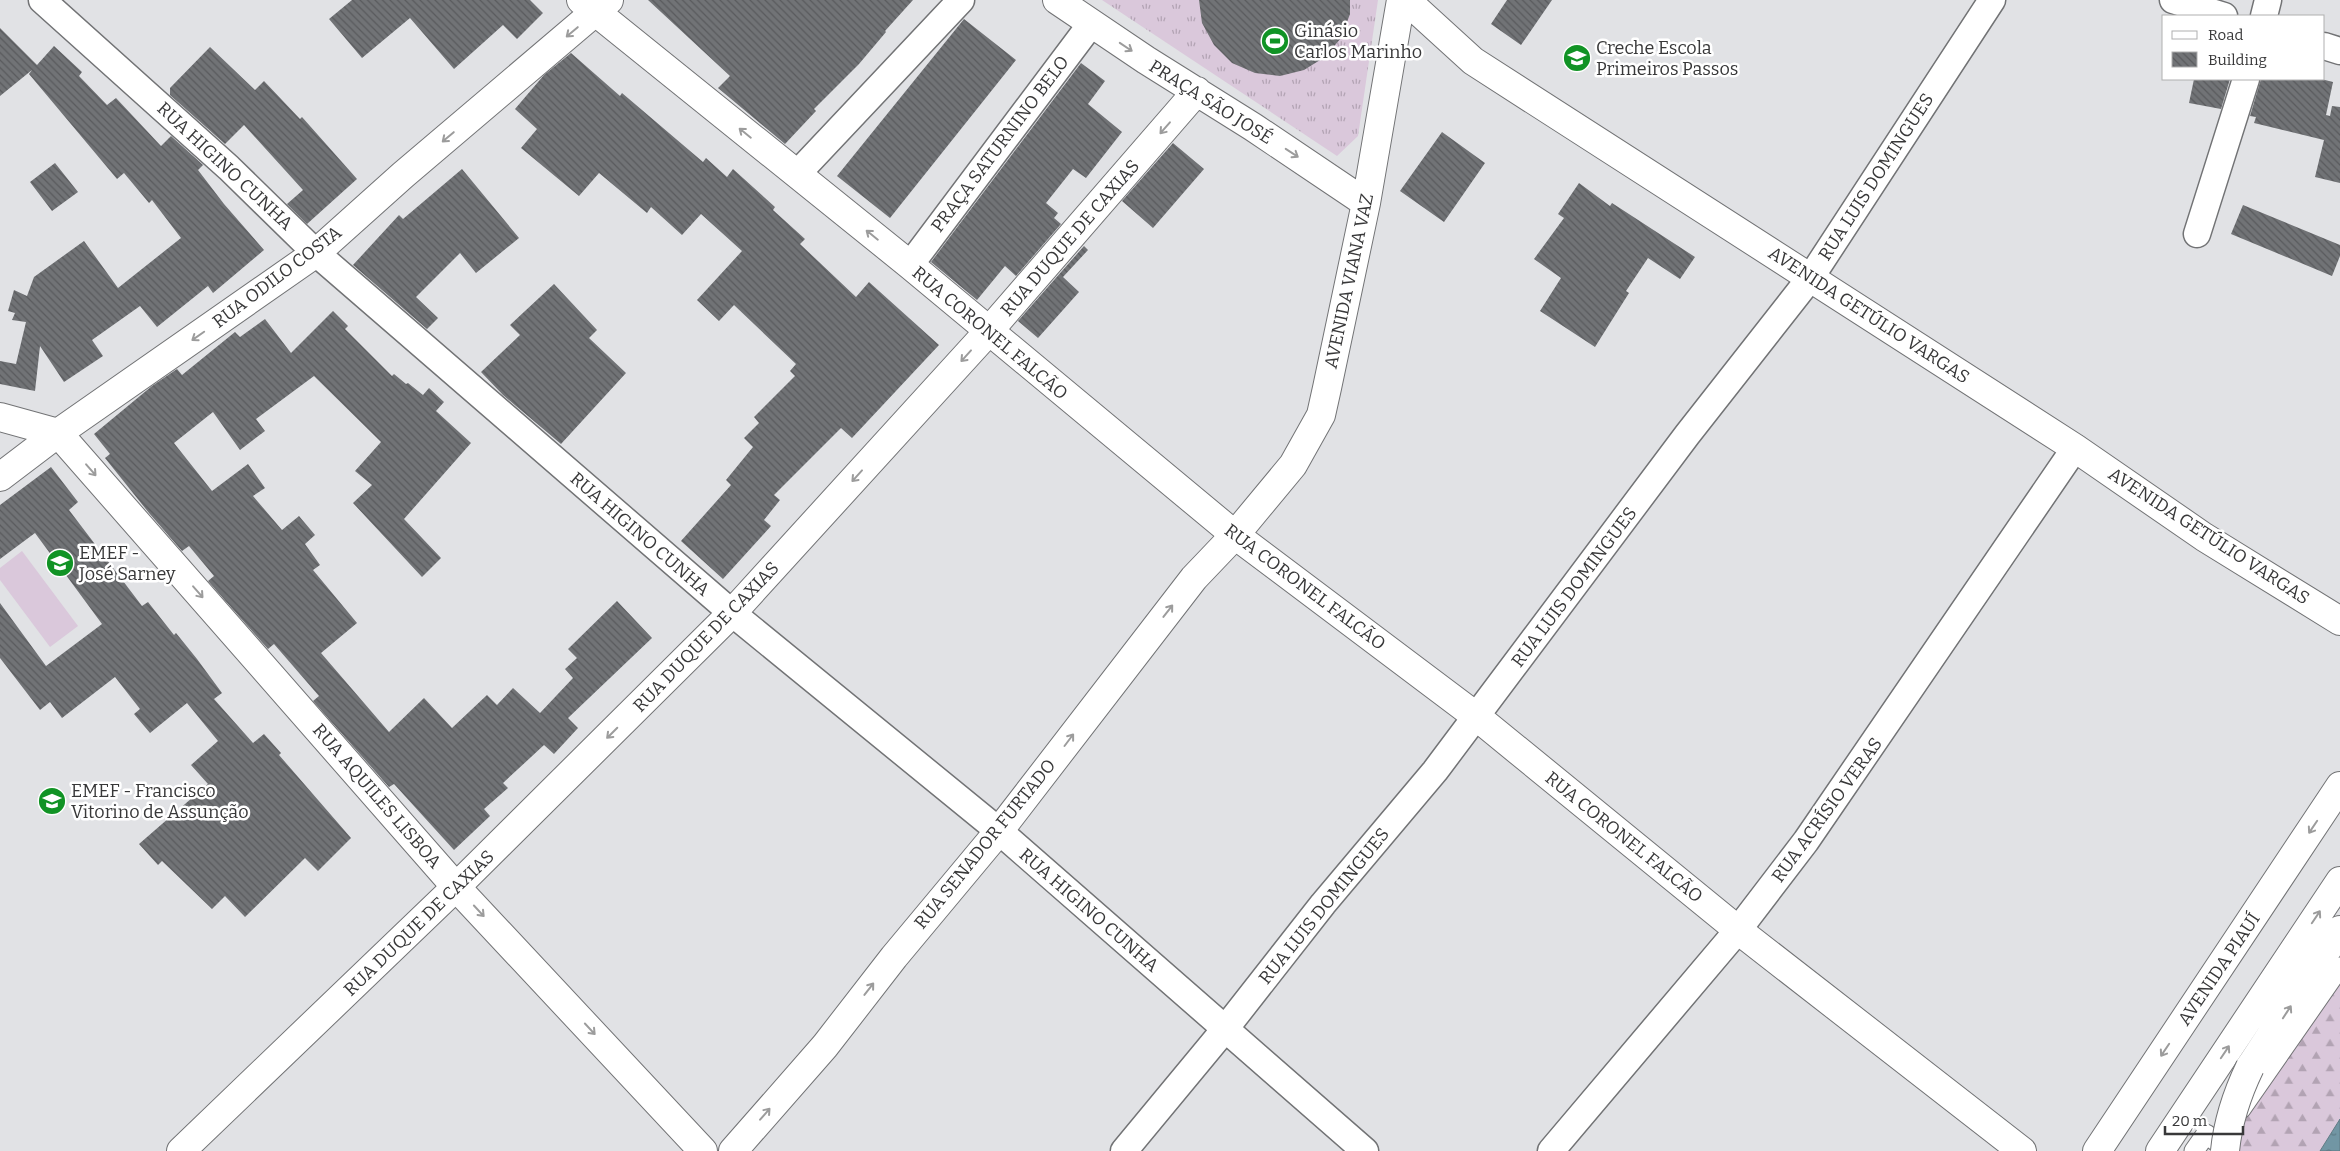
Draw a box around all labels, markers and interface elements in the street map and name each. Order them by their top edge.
legend [2162,15,2325,80]
place label: Ginásio Carlos Marinho [1294,20,1422,63]
sports icon: Ginásio Carlos Marinho [1260,26,1290,56]
text: Road [2208,26,2243,44]
one-way arrow [566,27,579,38]
place label: Creche Escola Primeiros Passos [1596,37,1738,80]
one-way arrow [1118,42,1132,52]
school or university icon: Creche Escola Primeiros Passos [1562,43,1592,73]
street label: PRAÇA SATURNINO BELO [926,51,1074,237]
text: Building [2208,51,2267,69]
street label: PRAÇA SÃO JOSÉ [1145,54,1278,149]
street label: RUA LUIS DOMINGUES [1814,89,1938,265]
street label: RUA HIGINO CUNHA [153,97,298,235]
one-way arrow [1159,122,1171,135]
one-way arrow [739,127,752,138]
one-way arrow [442,131,455,142]
one-way arrow [1285,148,1299,158]
street label: RUA DUQUE DE CAXIAS [996,155,1144,321]
street label: AVENIDA VIANA VAZ [1320,192,1378,370]
street label: RUA ODILO COSTA [208,221,346,333]
one-way arrow [866,229,879,240]
street label: AVENIDA GETÚLIO VARGAS [1764,241,1974,388]
street label: RUA CORONEL FALCÃO [908,262,1072,404]
one-way arrow [191,331,205,341]
one-way arrow [960,350,972,363]
street label: AVENIDA GETÚLIO VARGAS [2104,462,2314,609]
one-way arrow [85,463,96,476]
street label: RUA HIGINO CUNHA [566,467,714,601]
one-way arrow [851,470,863,483]
street label: RUA LUIS DOMINGUES [1507,503,1641,671]
street label: RUA CORONEL FALCÃO [1220,519,1390,655]
place label: EMEF - José Sarney [78,542,176,585]
school or university icon: EMEF - José Sarney [45,548,75,578]
street label: RUA DUQUE DE CAXIAS [628,557,784,717]
one-way arrow [192,585,203,598]
one-way arrow [1163,604,1173,618]
street label: RUA AQUILES LISBOA [308,719,446,873]
one-way arrow [605,727,618,739]
one-way arrow [1064,733,1074,747]
street label: RUA ACRÍSIO VERAS [1766,733,1887,887]
street label: RUA SENADOR FURTADO [910,755,1060,933]
street label: RUA CORONEL FALCÃO [1541,767,1707,907]
place label: EMEF - Francisco Vitorino de Assunção [71,780,249,823]
school or university icon: EMEF - Francisco Vitorino de Assunção [37,786,67,816]
one-way arrow [2308,820,2318,834]
street label: RUA LUIS DOMINGUES [1254,823,1394,989]
street label: RUA HIGINO CUNHA [1015,843,1163,977]
street label: RUA DUQUE DE CAXIAS [339,845,499,1001]
one-way arrow [473,904,485,917]
street label: AVENIDA PIAUÍ [2172,908,2265,1030]
one-way arrow [2311,910,2321,924]
one-way arrow [863,983,874,996]
one-way arrow [2282,1005,2292,1019]
one-way arrow [584,1023,596,1036]
one-way arrow [2160,1042,2170,1056]
one-way arrow [2220,1045,2230,1059]
scale bar [2165,1104,2242,1136]
one-way arrow [759,1108,771,1121]
text: 20 m [2172,1112,2208,1130]

